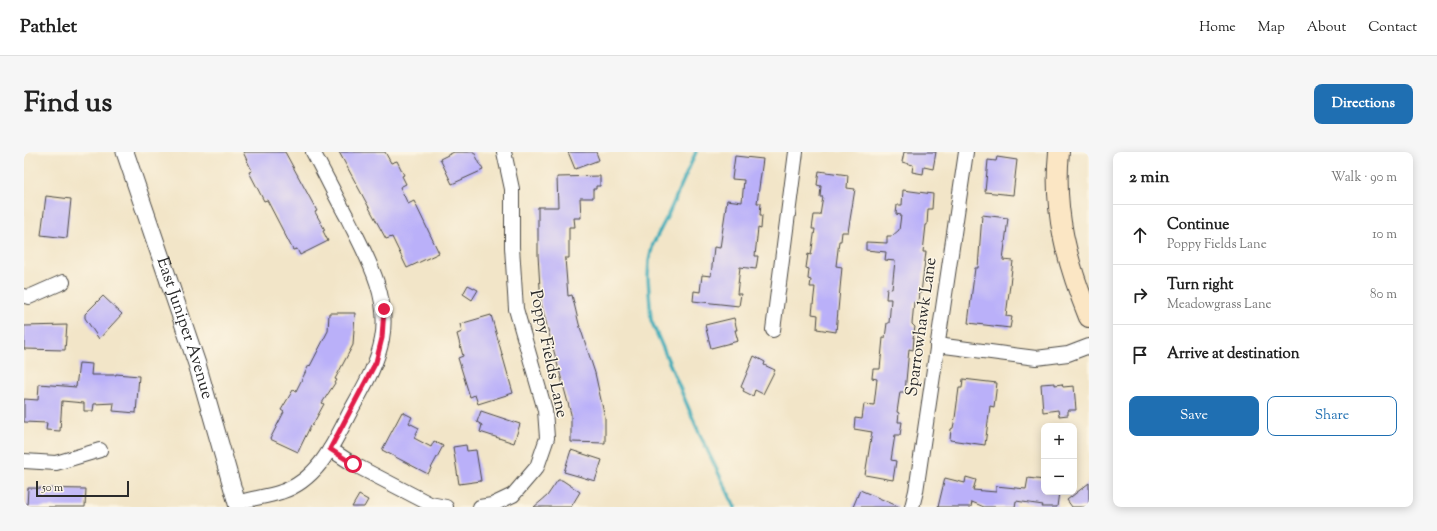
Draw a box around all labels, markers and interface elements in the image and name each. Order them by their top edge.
text: Pathlet [20,14,77,41]
text: Home [1199,18,1236,38]
text: Map [1258,18,1285,38]
text: About [1307,18,1346,38]
text: Contact [1368,18,1417,38]
text: Find us [24,84,112,124]
button: Directions [1314,84,1413,124]
text: 2 min [1129,166,1170,190]
text: Walk · 90 m [1331,169,1397,187]
text: Continue [1167,215,1229,236]
icon: ahead [1129,224,1151,246]
text: 10 m [1372,226,1397,244]
text: Poppy Fields Lane [1167,236,1267,254]
street label: East Juniper Avenue [150,254,219,402]
street label: Sparrowhawk Lane [900,256,944,398]
text: Turn right [1167,275,1233,296]
icon: right [1129,284,1151,306]
text: 80 m [1370,286,1397,304]
street label: Poppy Fields Lane [523,288,573,420]
text: Meadowgrass Lane [1167,296,1272,314]
route end [375,300,393,318]
icon: arrive [1129,344,1151,366]
text: Arrive at destination [1167,344,1300,365]
button: Save [1129,396,1259,436]
button: Share [1267,396,1397,436]
map controls [1041,423,1077,495]
button: + [1041,423,1077,459]
route start [344,455,362,473]
button: − [1041,459,1077,495]
scale bar [36,479,129,498]
text: 50 m [42,480,63,496]

